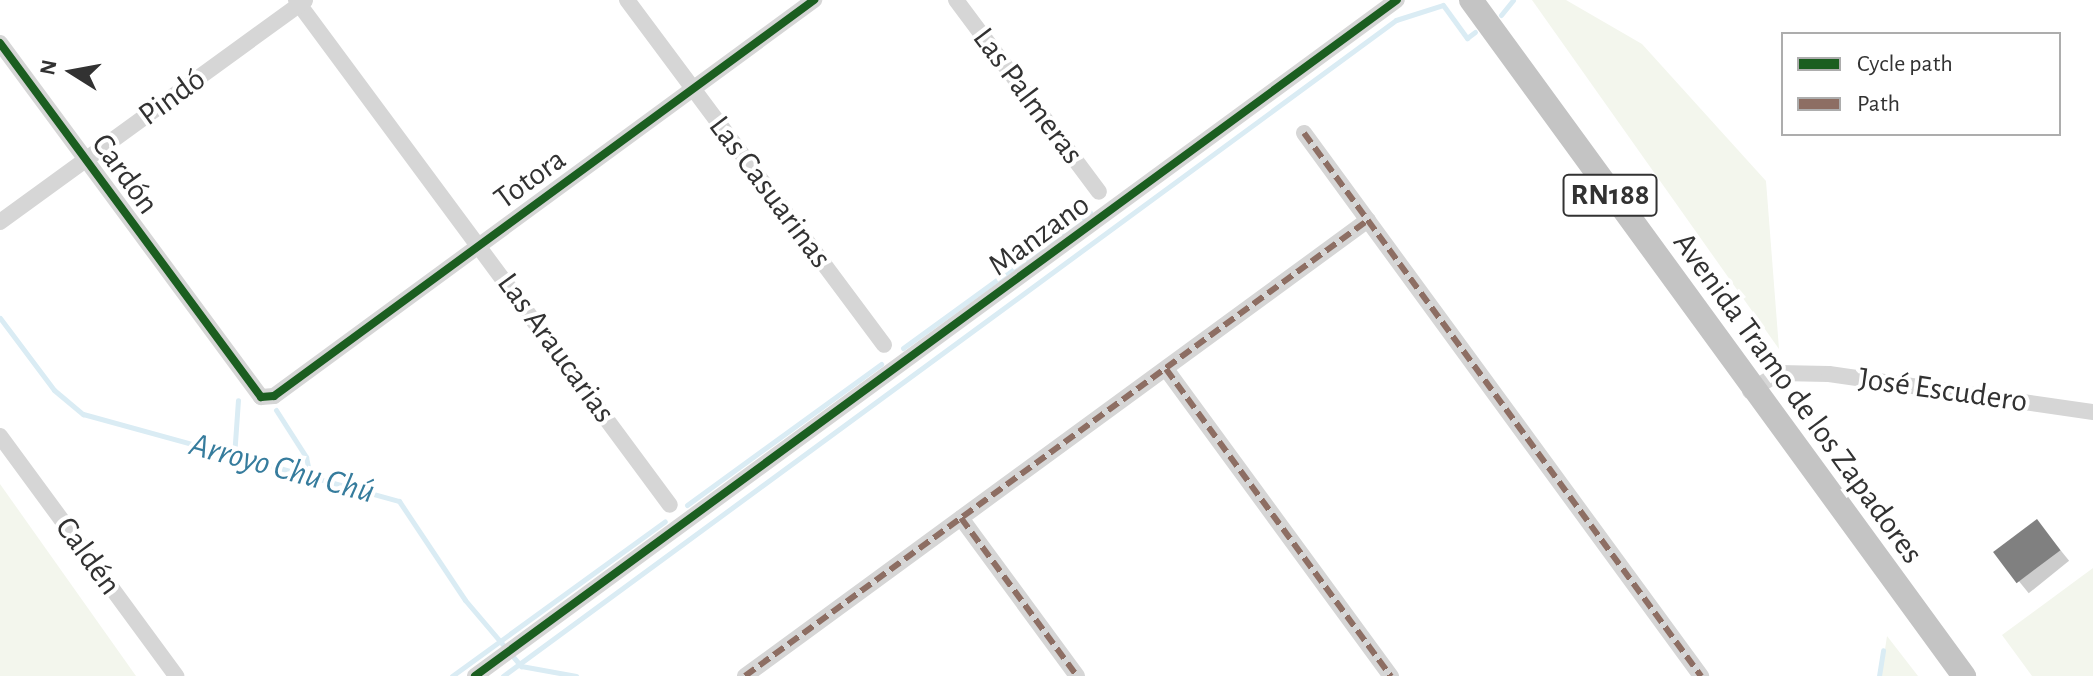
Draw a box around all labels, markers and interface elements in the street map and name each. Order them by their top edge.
street label: Las Palmeras [964,20,1092,172]
north arrow [32,32,112,112]
legend [1781,32,2061,136]
text: Cycle path [1857,52,1953,76]
text: N [36,58,61,77]
street label: Pindó [131,60,213,134]
text: Path [1857,92,1900,116]
street label: Las Casuarinas [700,108,840,276]
street label: Cardón [83,126,167,222]
street label: Totora [487,140,573,218]
road number: RN188 [1562,169,1658,221]
street label: Manzano [981,185,1097,285]
street label: Avenida Tramo de los Zapadores [1665,225,1931,571]
street label: Las Araucarias [489,266,623,430]
street label: José Escudero [1856,359,2030,421]
water label: Arroyo Chu Chú [185,425,379,513]
street label: Caldén [47,509,129,603]

